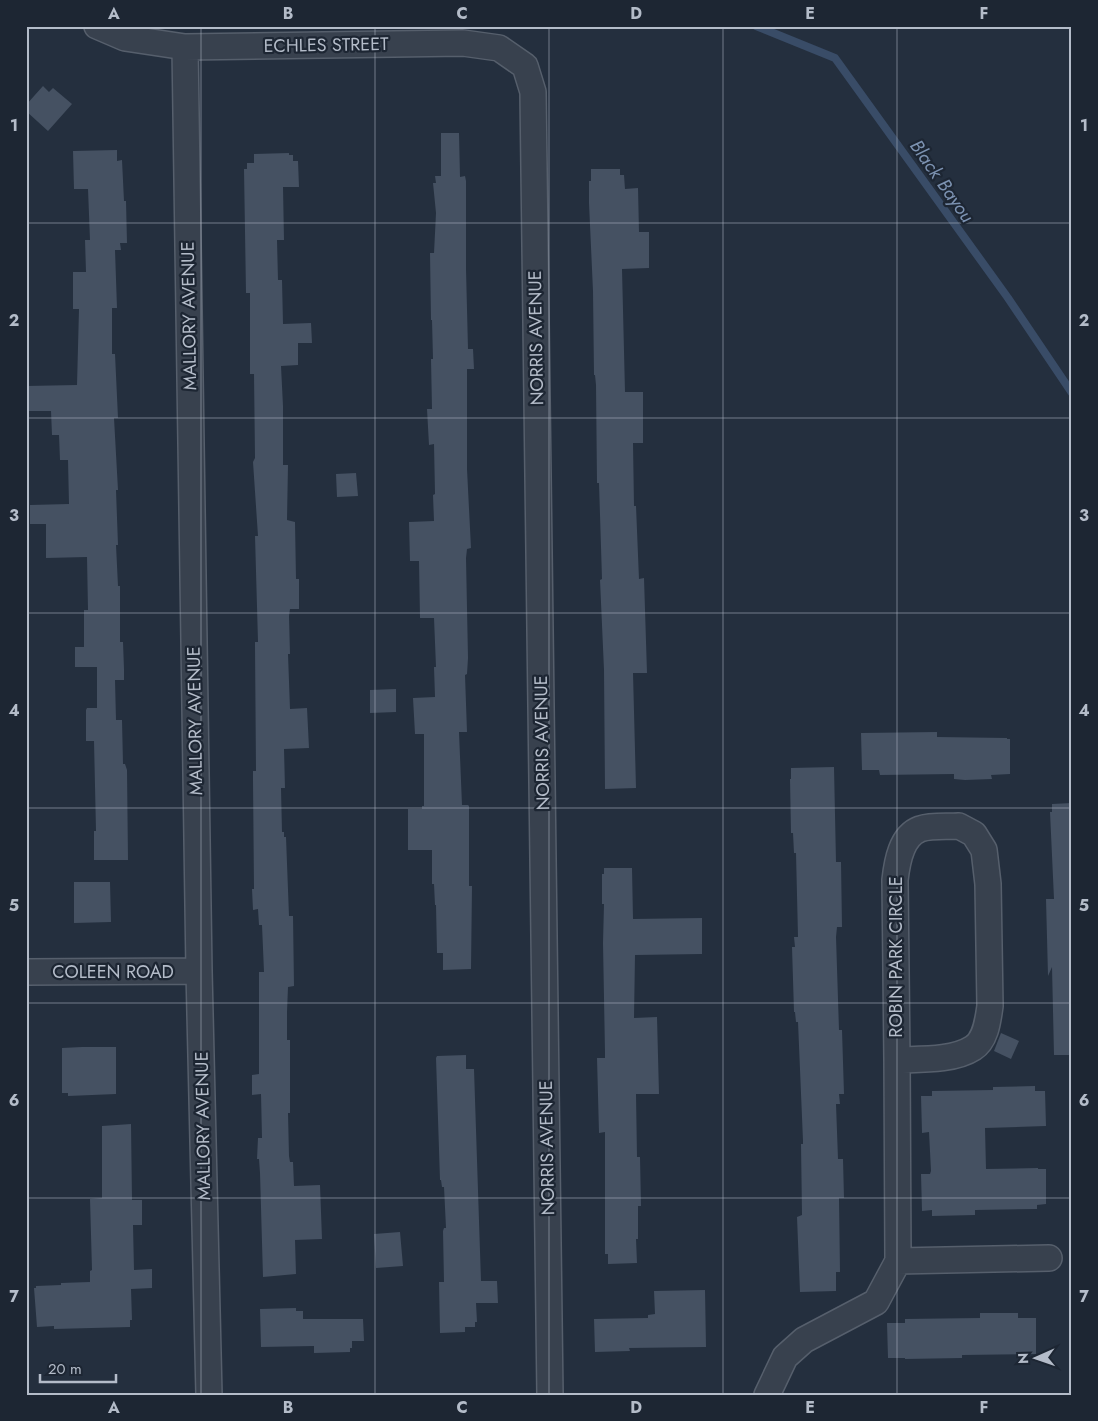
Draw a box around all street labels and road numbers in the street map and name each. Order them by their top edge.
street label: ECHLES STREET [263,31,389,59]
street label: MALLORY AVENUE [175,241,203,391]
street label: NORRIS AVENUE [522,270,550,406]
street label: MALLORY AVENUE [181,646,209,796]
street label: NORRIS AVENUE [528,675,556,811]
street label: ROBIN PARK CIRCLE [883,876,909,1038]
street label: COLEEN ROAD [52,959,174,985]
street label: MALLORY AVENUE [189,1051,217,1201]
street label: NORRIS AVENUE [533,1080,561,1216]

